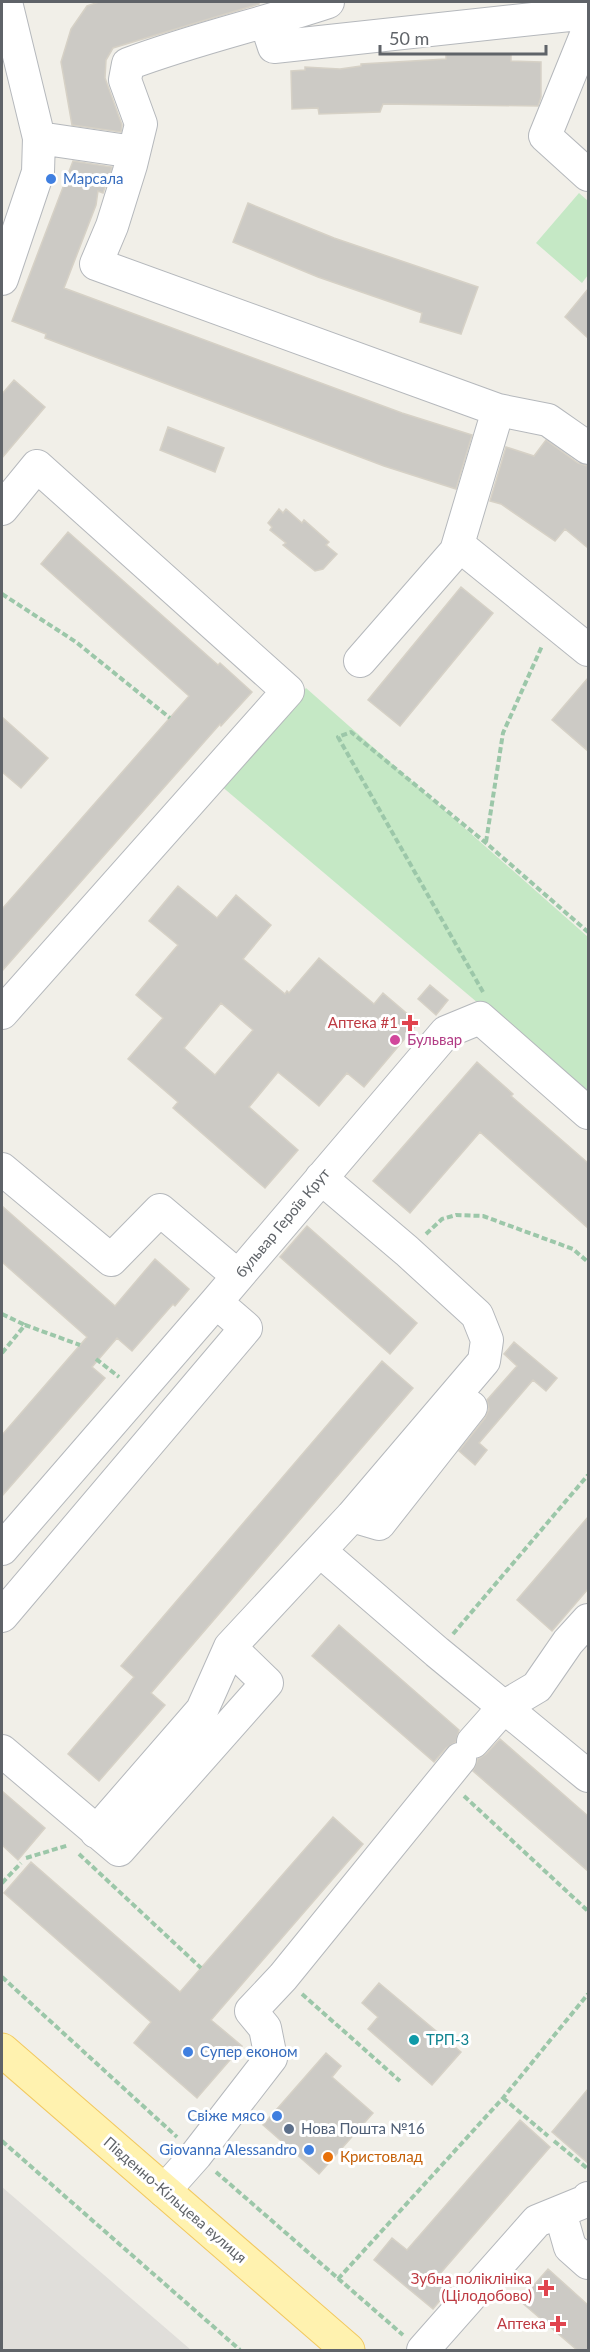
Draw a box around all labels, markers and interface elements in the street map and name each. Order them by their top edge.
scale bar [380,18,546,56]
text: 50 m [389,27,429,49]
place label: Марсала [63,169,123,187]
marker: Марсала [44,172,58,186]
place label: Аптека #1 [328,1013,398,1031]
marker: Аптека #1 [403,1016,417,1030]
place label: Бульвар [407,1030,462,1048]
marker: Бульвар [388,1033,402,1047]
street label: бульвар Героїв Крут [231,1164,334,1281]
place label: ТРП-3 [426,2030,469,2048]
marker: ТРП-3 [407,2033,421,2047]
place label: Супер економ [200,2042,298,2060]
marker: Супер економ [181,2045,195,2059]
place label: Свіже мясо [187,2106,265,2124]
marker: Свіже мясо [270,2109,284,2123]
place label: Нова Пошта №16 [301,2119,425,2137]
marker: Нова Пошта №16 [282,2122,296,2136]
street label: Південно-Кільцева вулиця [101,2132,251,2266]
place label: Giovanna Alessandro [159,2140,297,2158]
marker: Giovanna Alessandro [302,2143,316,2157]
place label: Кристовлад [340,2147,423,2165]
marker: Кристовлад [321,2150,335,2164]
place label: Зубна поліклініка (Цілодобово) [411,2269,532,2304]
marker: Зубна поліклініка (Цілодобово) [537,2279,555,2297]
place label: Аптека [497,2314,546,2332]
marker: Аптека [551,2317,565,2331]

